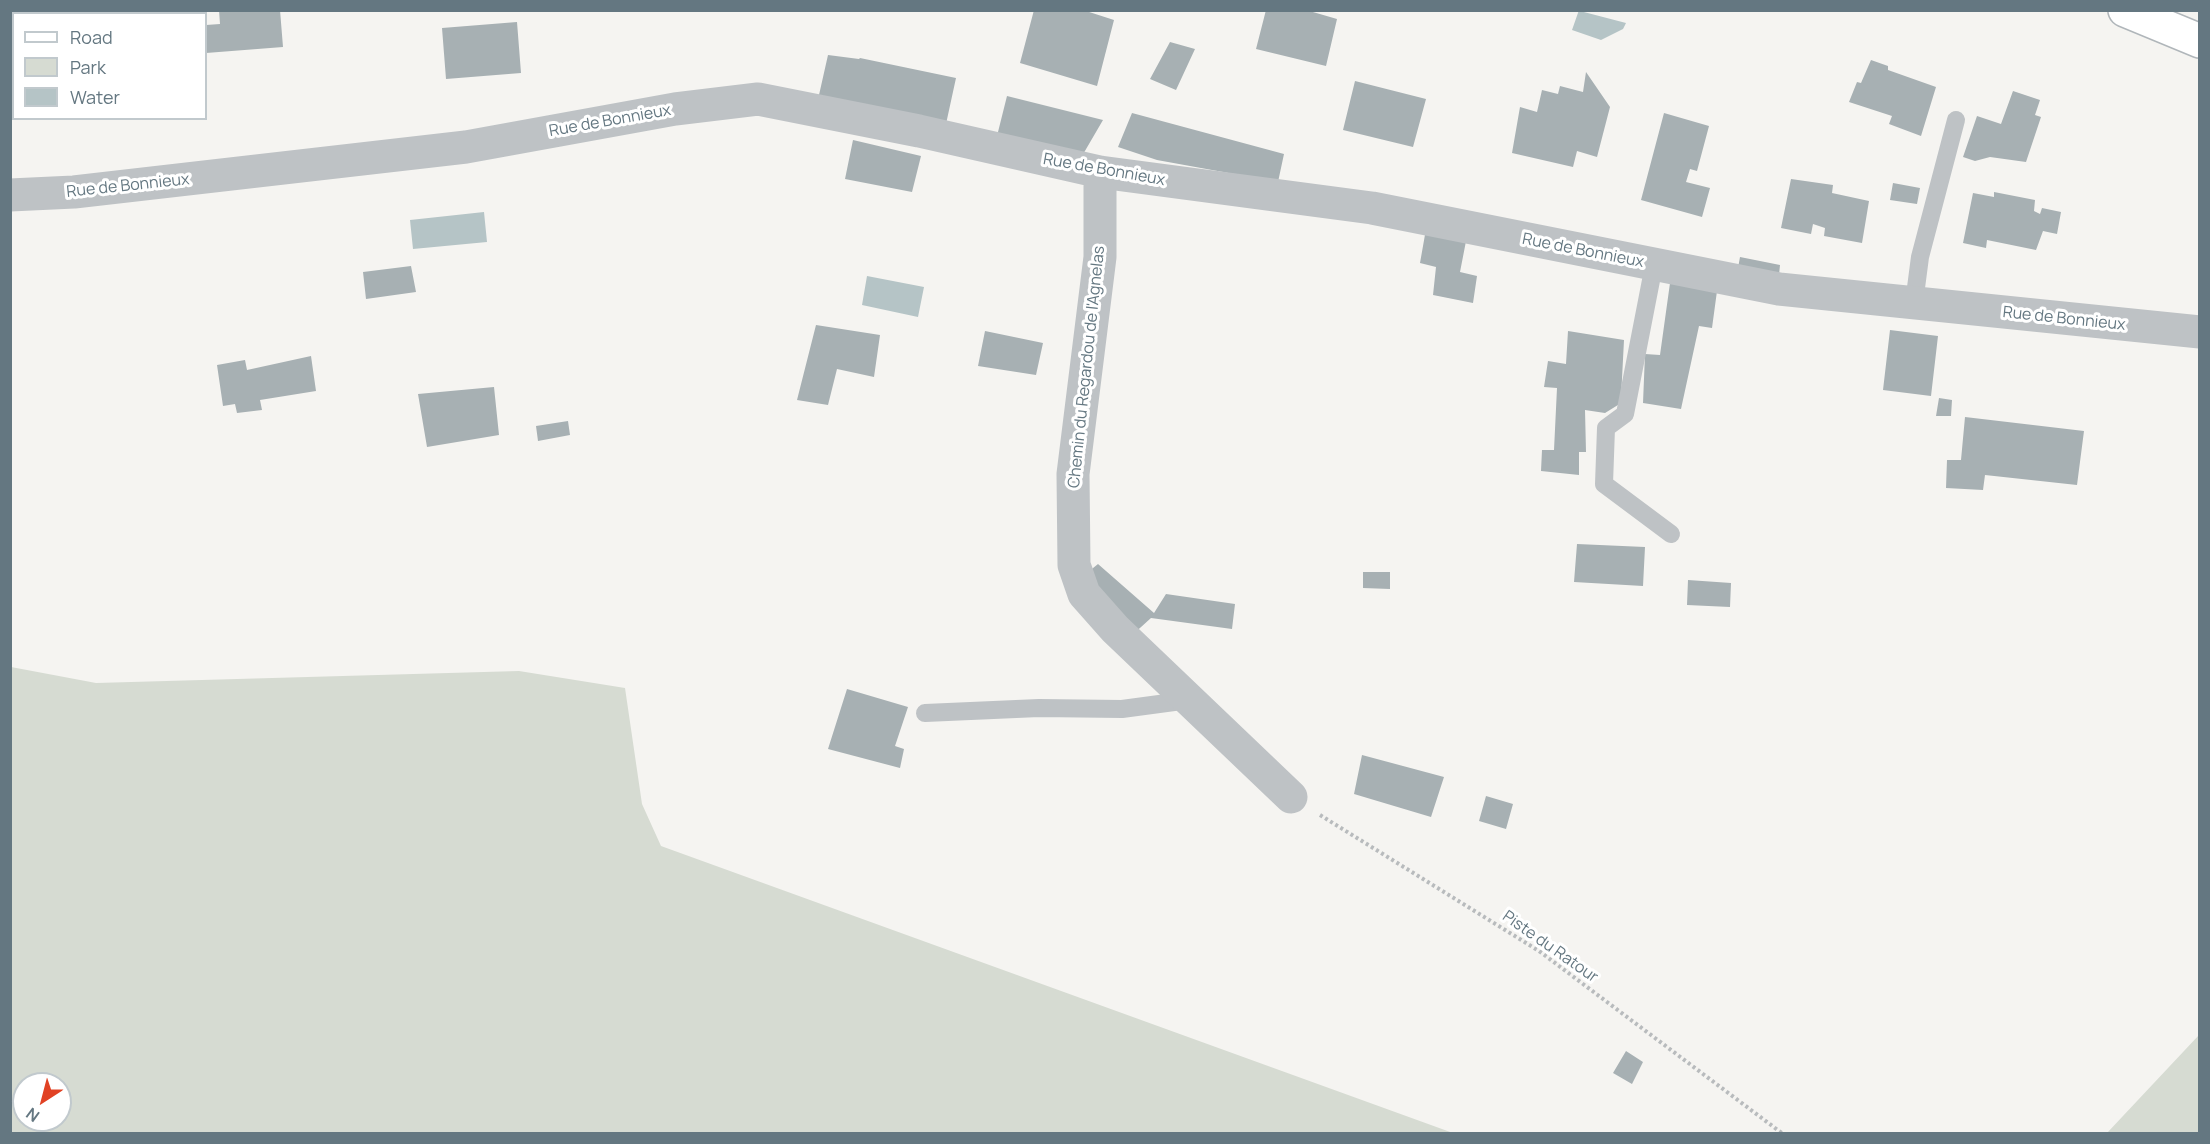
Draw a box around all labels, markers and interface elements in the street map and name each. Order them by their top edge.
legend [12,12,207,120]
text: Road [70,25,113,49]
text: Park [70,55,106,79]
text: Water [70,85,120,109]
street label: Rue de Bonnieux [548,101,672,141]
street label: Rue de Bonnieux [1042,150,1166,190]
street label: Rue de Bonnieux [66,170,190,202]
street label: Rue de Bonnieux [1521,230,1645,272]
street label: Chemin du Regardou de l'Agnelas [1065,245,1109,489]
street label: Rue de Bonnieux [2002,303,2126,335]
street label: Piste du Ratour [1498,907,1602,987]
north arrow [12,1072,72,1132]
text: N [21,1103,44,1127]

